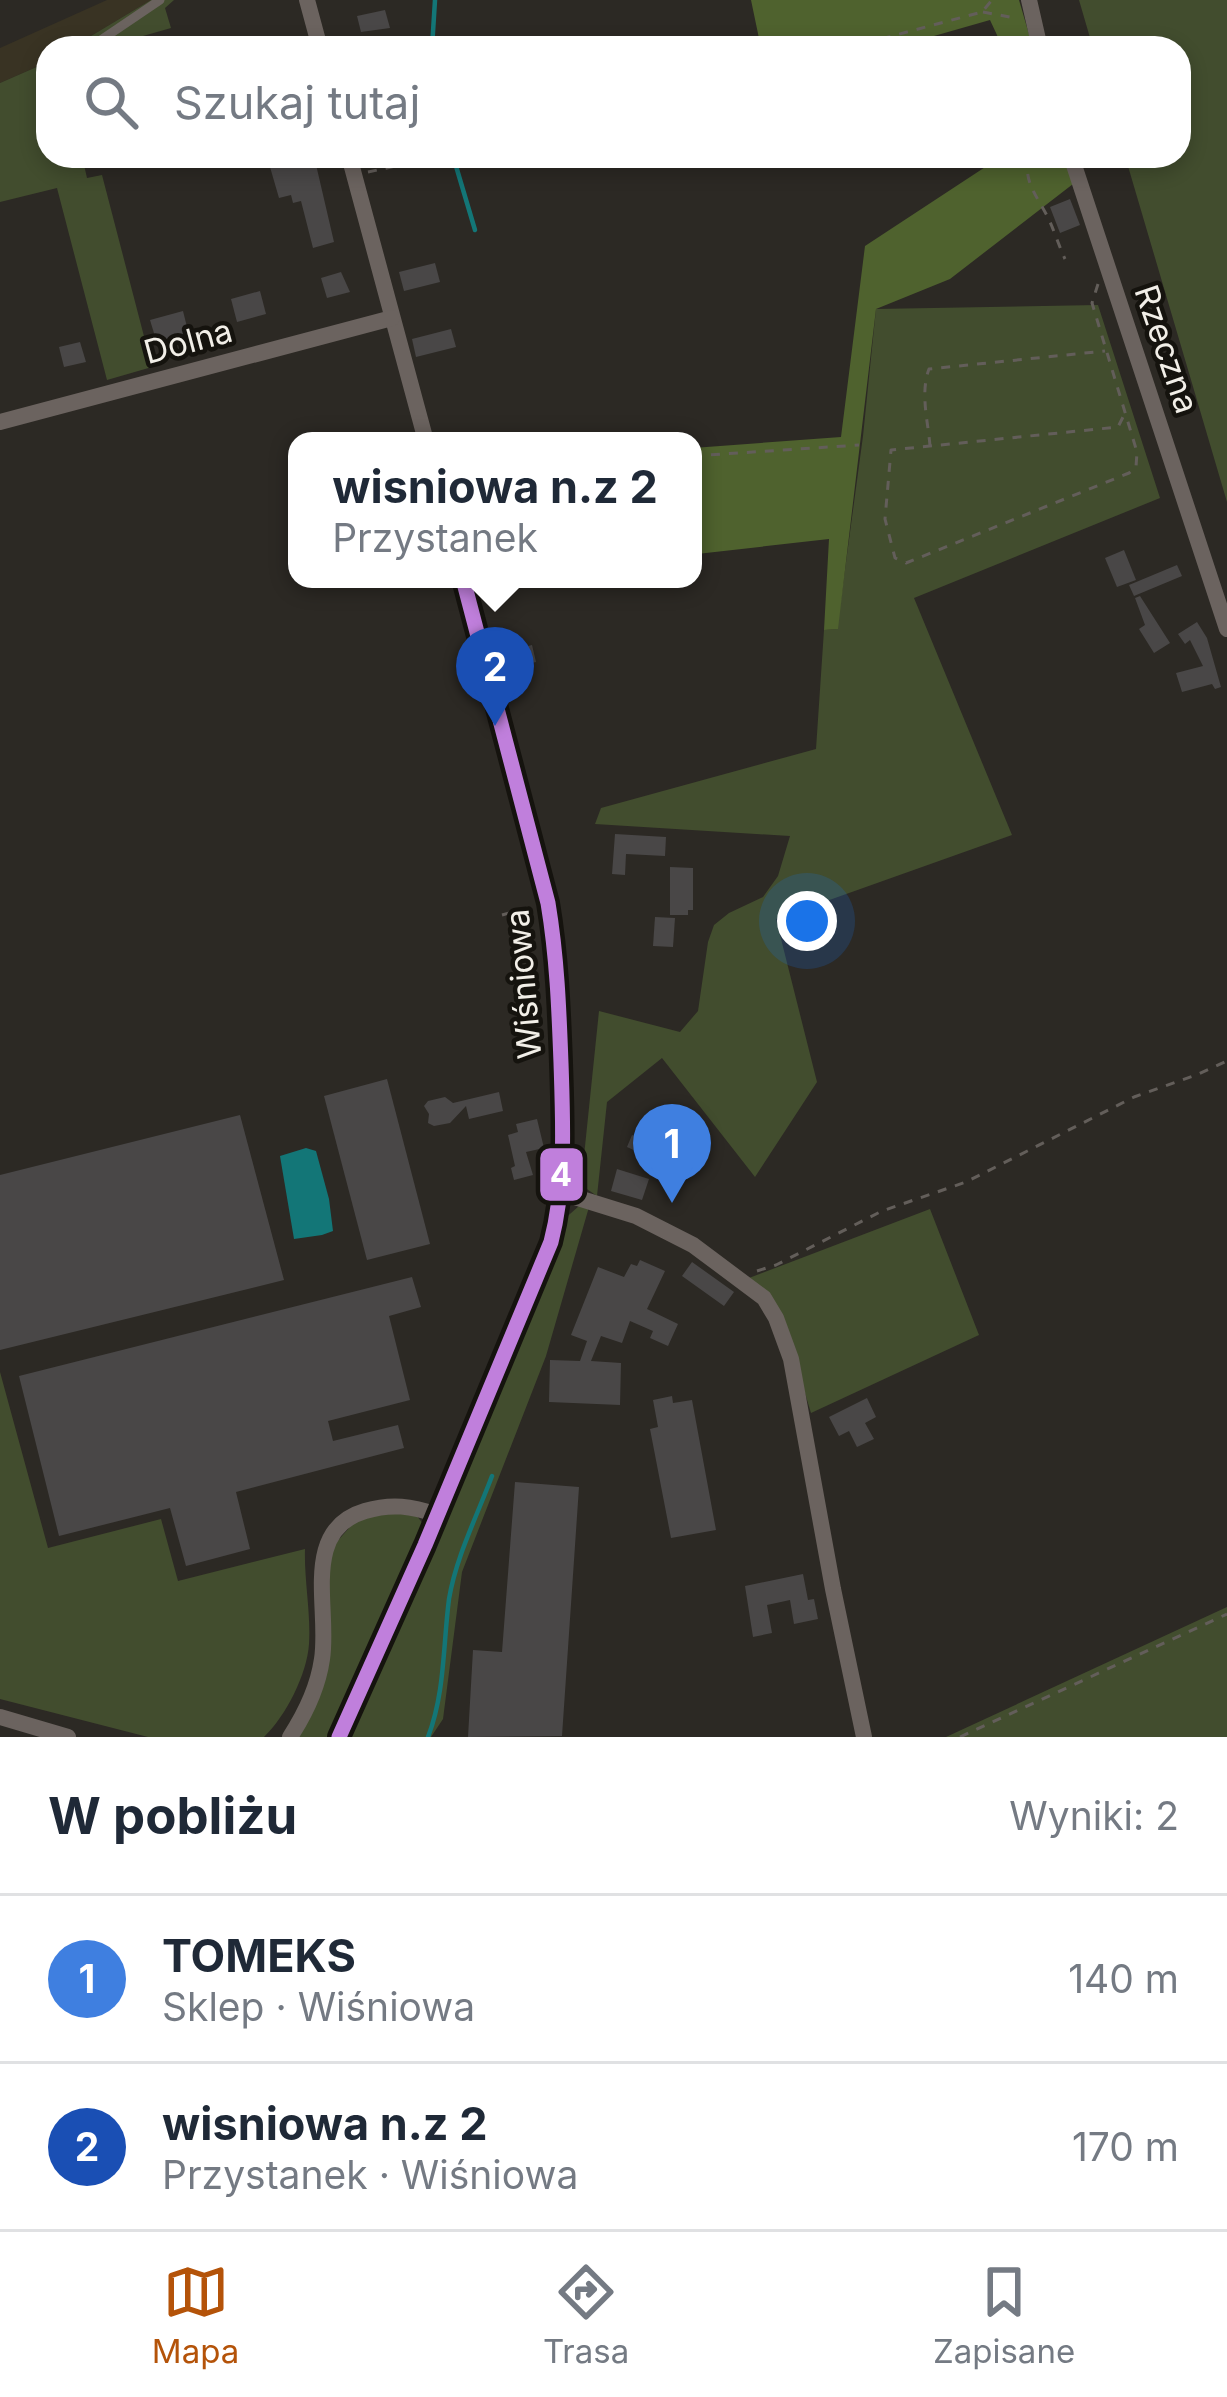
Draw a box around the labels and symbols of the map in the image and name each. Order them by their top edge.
street label: Rzeczna [1126,280,1208,418]
street label: Dolna [140,310,236,372]
pin: 2 [456,627,534,726]
your location [777,891,837,951]
street label: Wiśniowa [497,907,549,1061]
pin: 1 [633,1104,711,1203]
line badge: 4 [538,1146,585,1203]
text: 4 [550,1154,572,1194]

